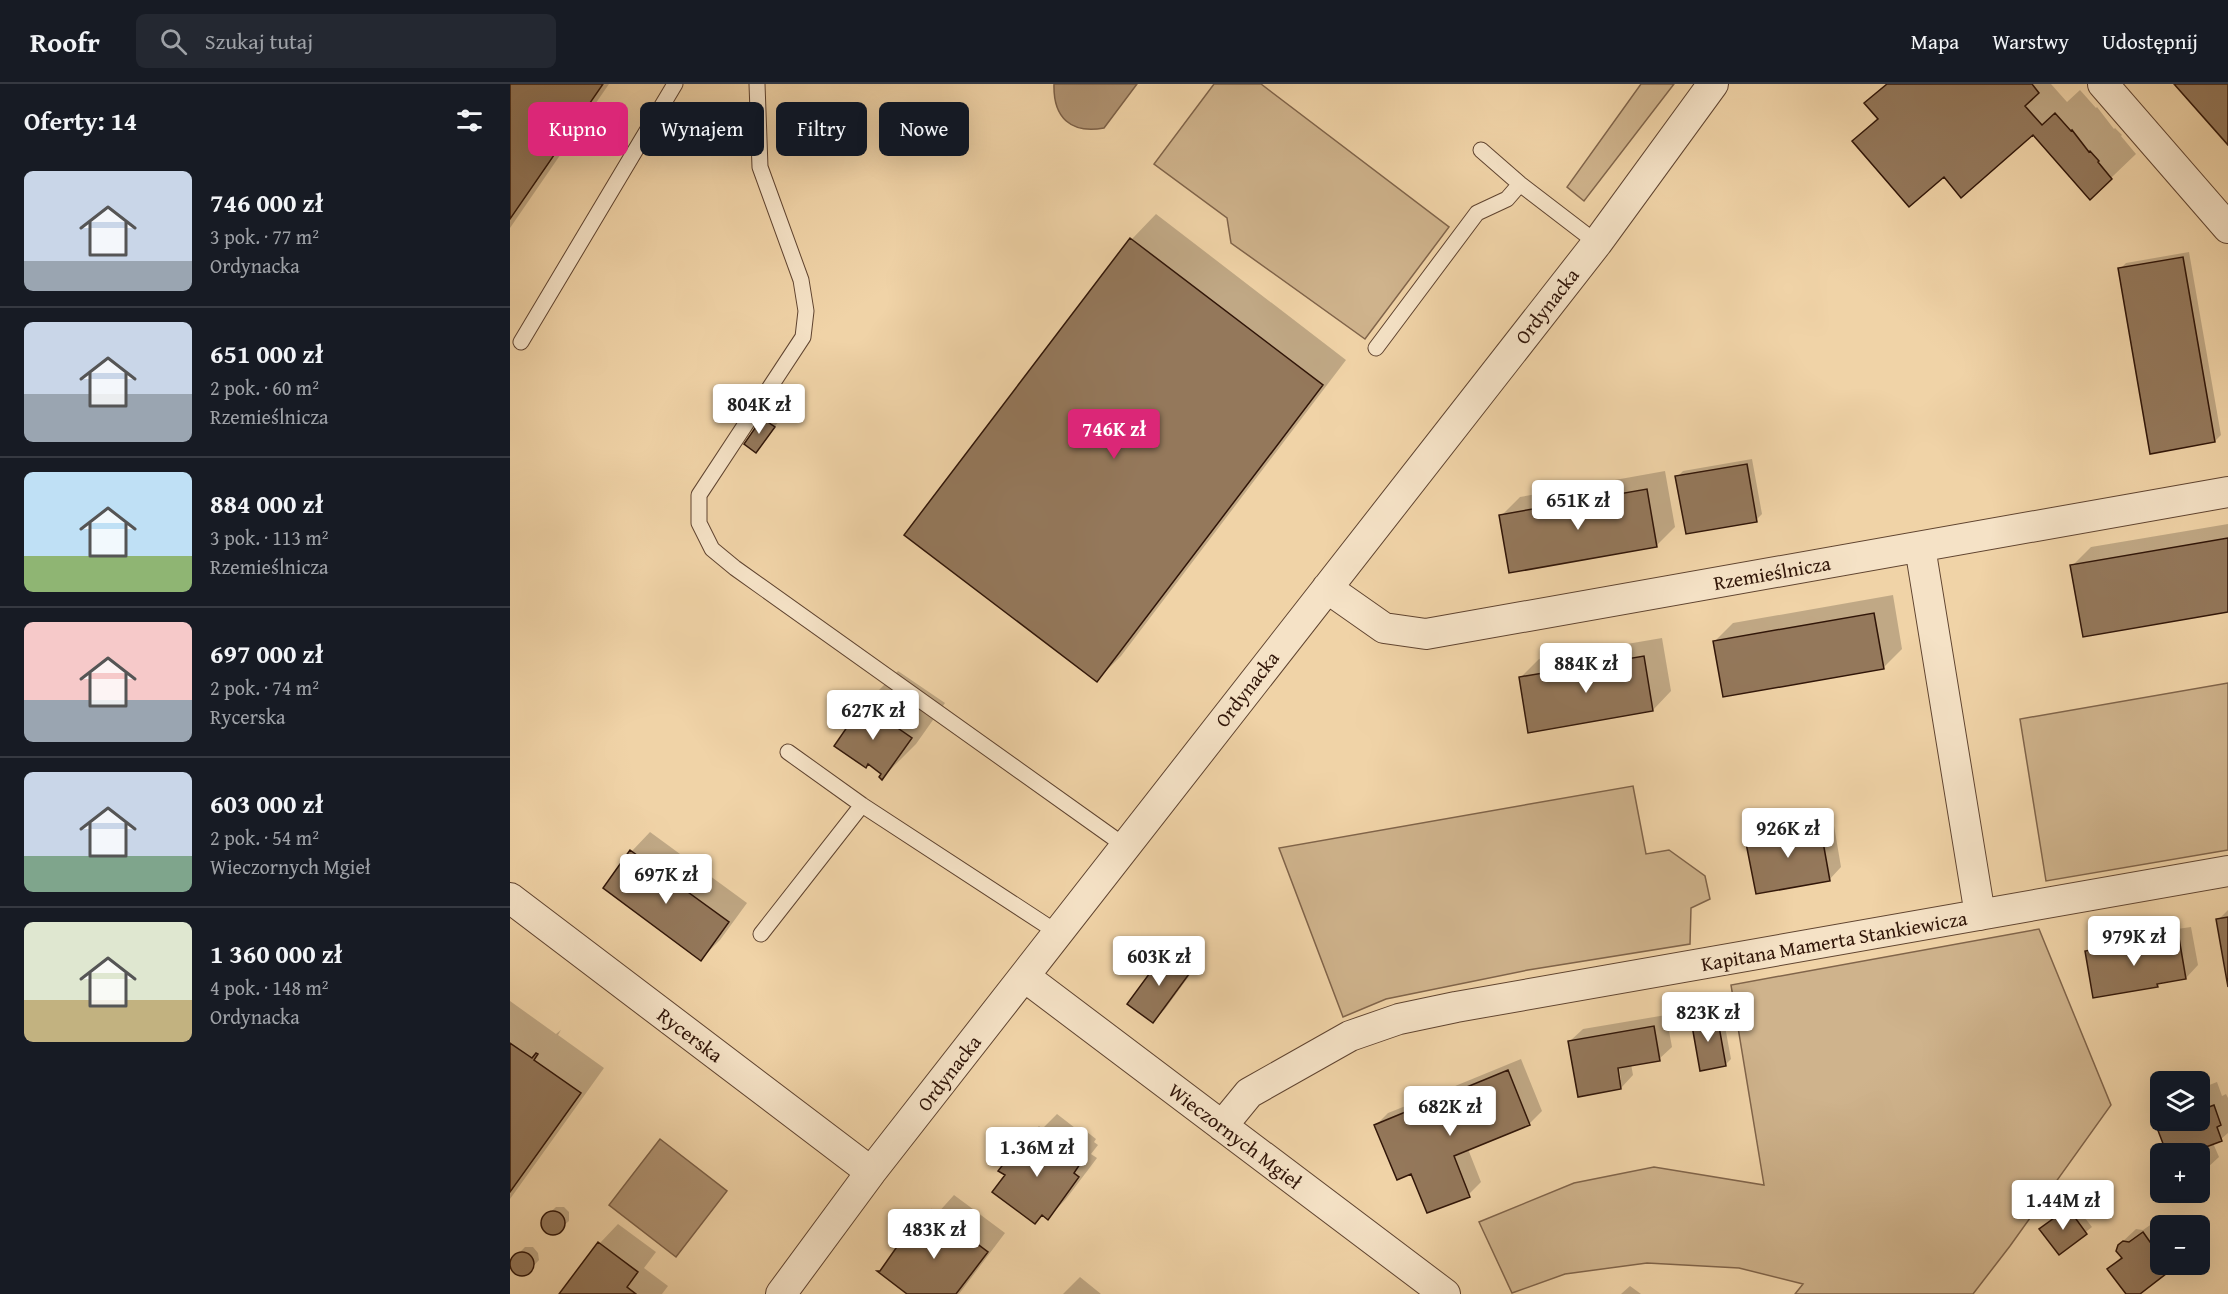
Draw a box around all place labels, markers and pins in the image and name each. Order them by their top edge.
pin: 804K zł [704,384,814,435]
pin: 746K zł [1059,409,1169,460]
pin: 651K zł [1523,480,1633,531]
pin: 884K zł [1531,643,1641,694]
pin: 627K zł [818,690,928,741]
pin: 926K zł [1733,808,1843,859]
pin: 697K zł [611,854,721,905]
pin: 979K zł [2079,916,2189,967]
pin: 603K zł [1104,936,1214,987]
pin: 823K zł [1653,992,1763,1043]
pin: 682K zł [1395,1086,1505,1137]
pin: 1.36M zł [975,1127,1099,1178]
pin: 1.44M zł [2001,1180,2125,1231]
pin: 483K zł [879,1209,989,1260]

